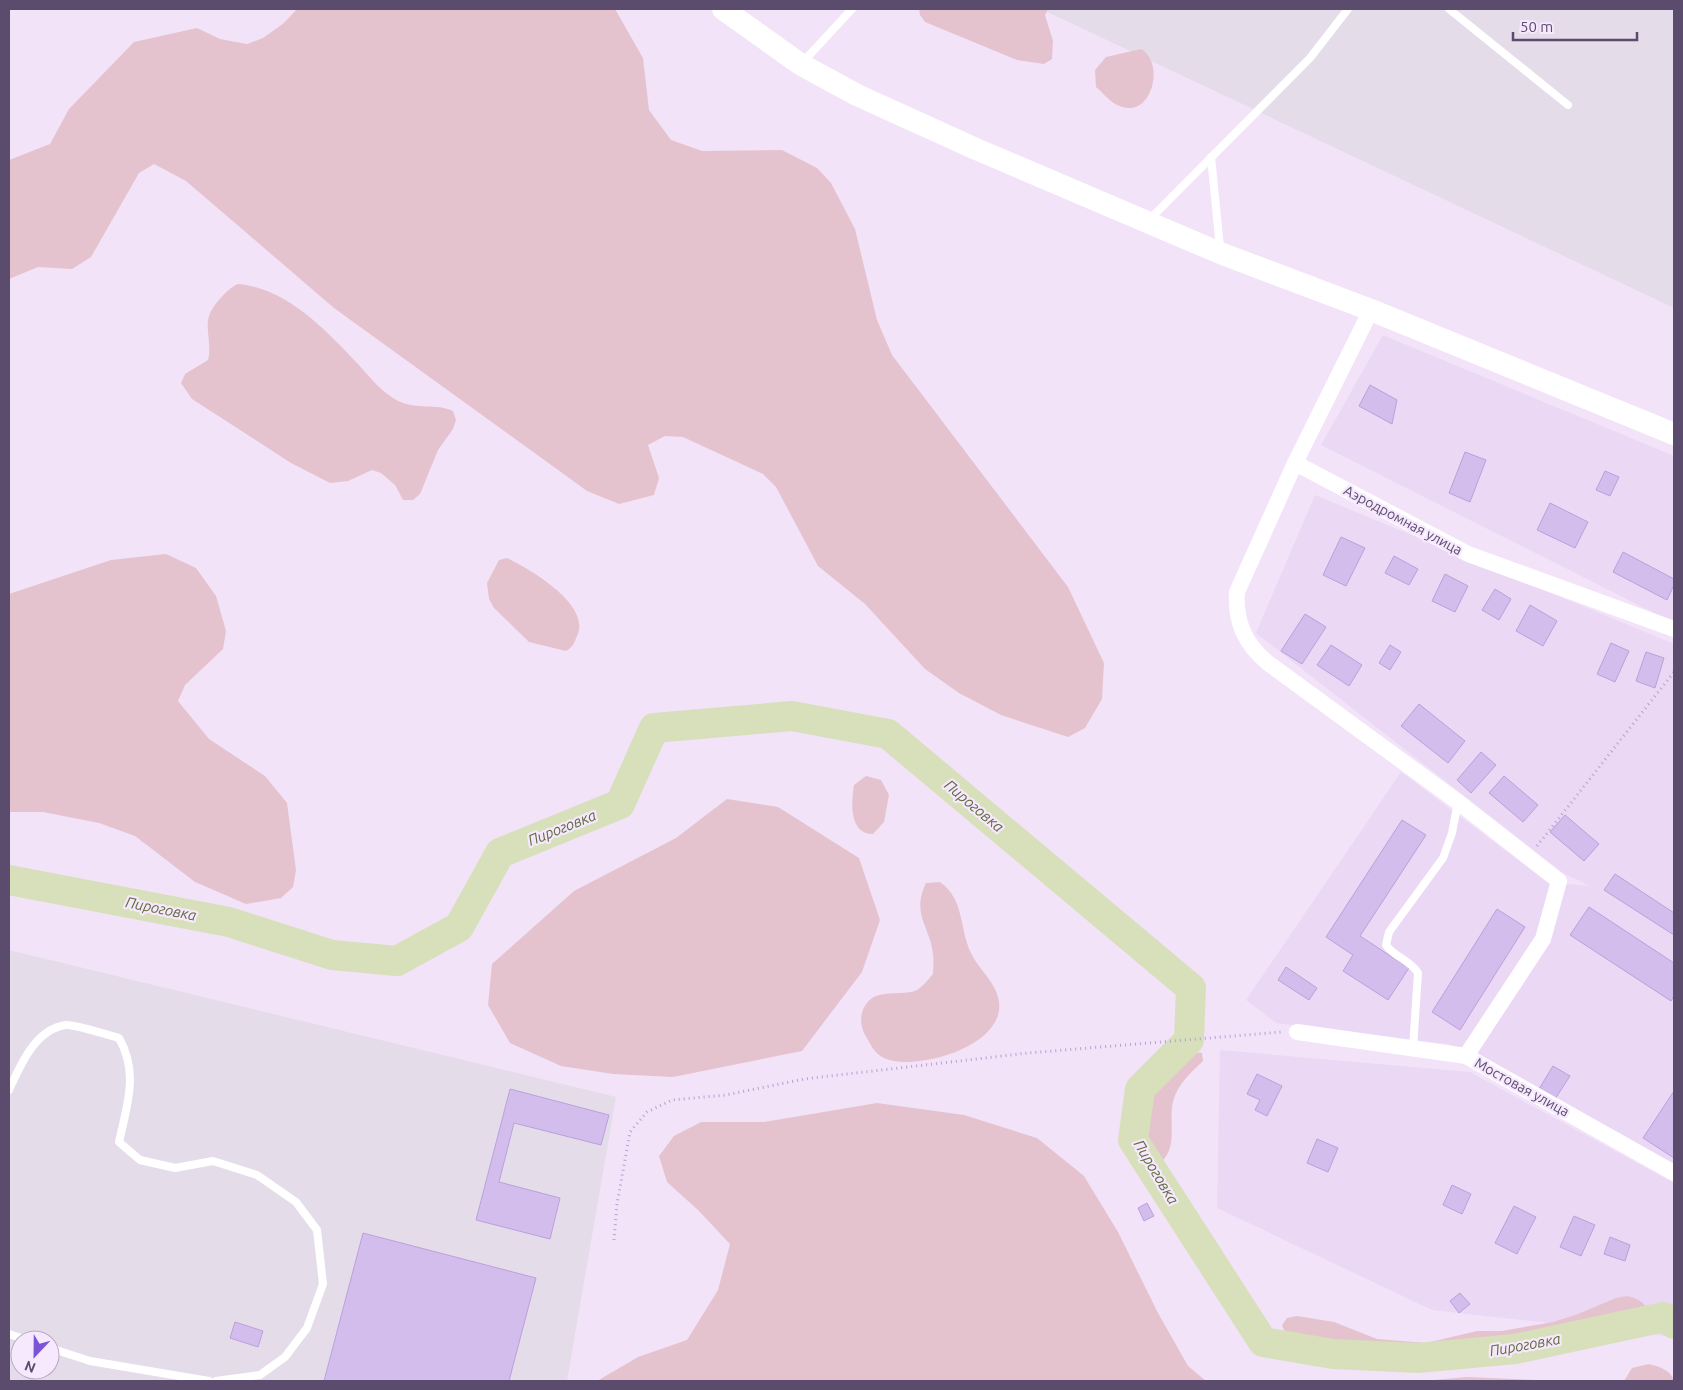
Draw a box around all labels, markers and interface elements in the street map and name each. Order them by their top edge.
scale bar [1513,10,1637,42]
text: 50 m [1520,18,1553,35]
street label: Аэродромная улица [1341,482,1465,558]
water label: Пироговка [941,776,1007,835]
water label: Пироговка [525,806,598,849]
water label: Пироговка [124,893,198,924]
street label: Мостовая улица [1472,1054,1572,1120]
water label: Пироговка [1131,1137,1182,1207]
north arrow [10,1330,60,1380]
water label: Пироговка [1488,1330,1562,1359]
text: N [22,1358,38,1376]

